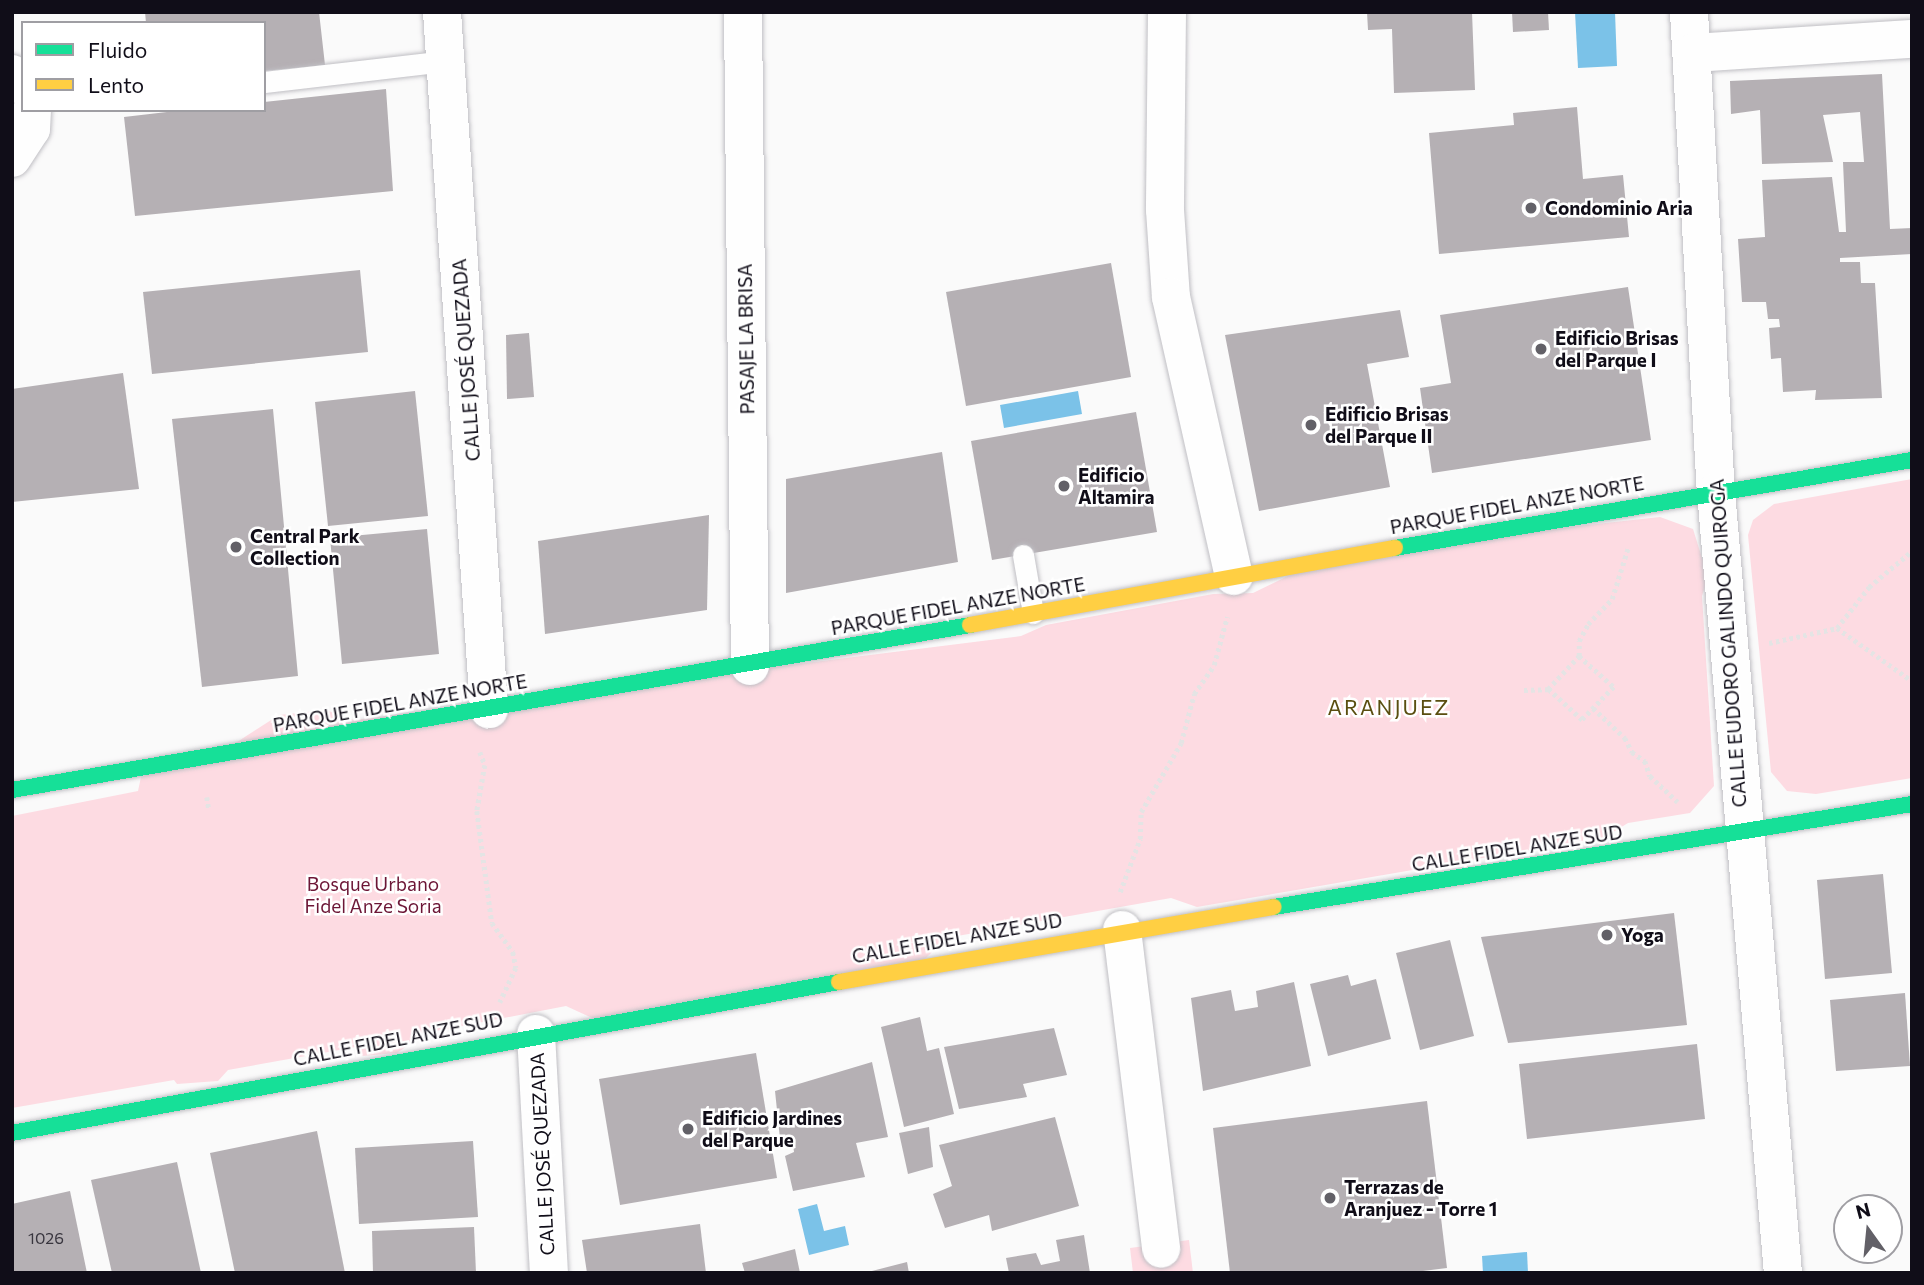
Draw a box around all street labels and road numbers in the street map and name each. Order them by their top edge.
street label: CALLE JOSÉ QUEZADA [448,258,484,462]
street label: PASAJE LA BRISA [733,263,759,415]
street label: PARQUE FIDEL ANZE NORTE [1388,471,1646,539]
street label: CALLE EUDORO GALINDO QUIROGA [1705,478,1751,808]
street label: PARQUE FIDEL ANZE NORTE [829,572,1087,640]
street label: PARQUE FIDEL ANZE NORTE [271,669,529,737]
street label: CALLE FIDEL ANZE SUD [1410,820,1624,876]
street label: CALLE FIDEL ANZE SUD [850,908,1064,968]
street label: CALLE FIDEL ANZE SUD [291,1007,505,1071]
street label: CALLE JOSÉ QUEZADA [525,1052,559,1256]

